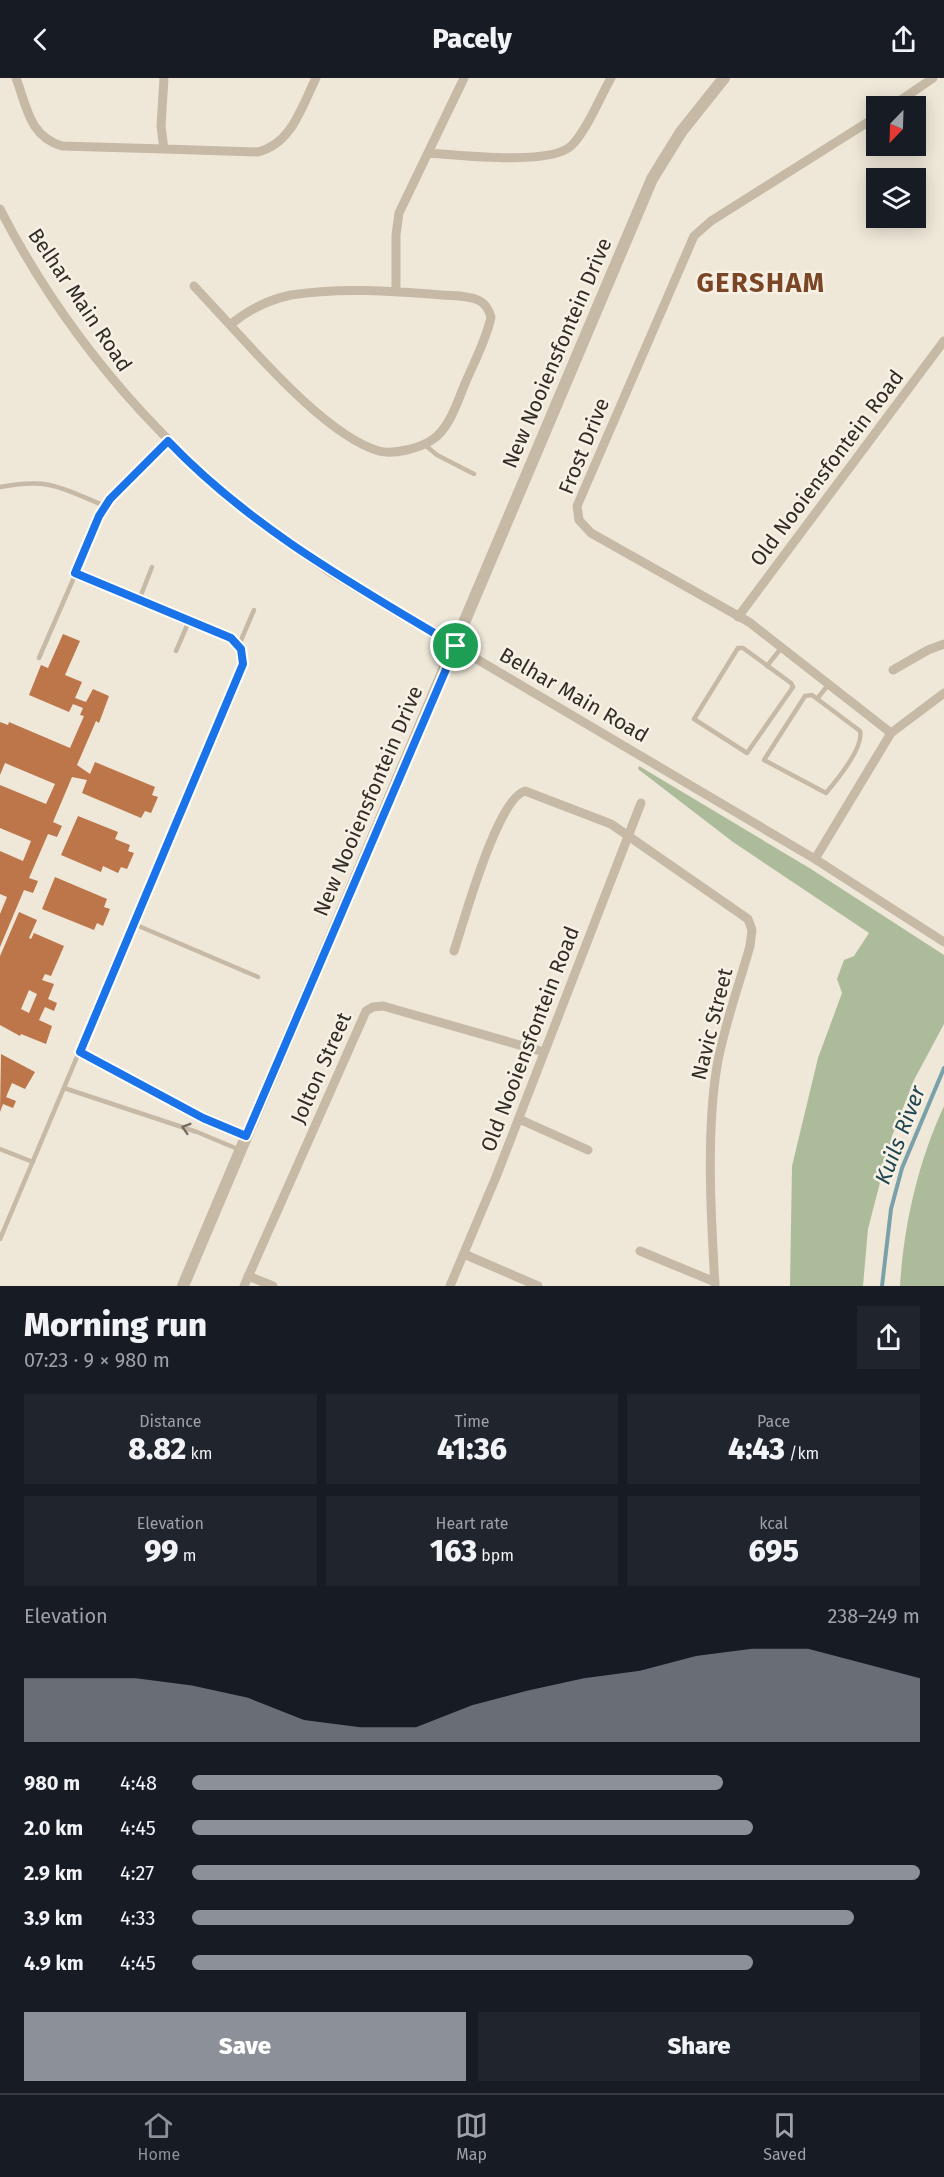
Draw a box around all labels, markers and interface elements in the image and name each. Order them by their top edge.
icon: back [24,23,57,56]
text: Pacely [432,23,512,55]
icon: share [887,23,920,56]
north arrow [866,96,926,156]
map controls [866,96,926,228]
button: layers [866,168,926,228]
street label: Belhar Main Road [22,223,138,377]
street label: New Nooiensfontein Drive [497,234,617,472]
district label: GERSHAM [696,267,826,299]
street label: Old Nooiensfontein Road [745,365,909,571]
street label: Frost Drive [553,394,615,498]
pin [430,620,481,671]
icon: arrive [439,629,472,662]
street label: Belhar Main Road [495,642,653,748]
street label: New Nooiensfontein Drive [308,682,428,920]
street label: Old Nooiensfontein Road [475,923,585,1155]
street label: Navic Street [686,965,739,1083]
street label: Jolton Street [285,1008,357,1128]
water label: Kuils River [869,1081,931,1188]
one-way arrow [181,1123,192,1135]
text: Morning run [24,1305,207,1345]
button: share [857,1306,920,1369]
text: 07:23 · 9 × 980 m [24,1348,170,1372]
text: Distance [139,1412,201,1431]
text: Time [454,1412,490,1431]
text: Pace [757,1412,790,1431]
text: 8.82 [128,1431,186,1467]
text: 41:36 [437,1431,507,1467]
text: 4:43 [728,1431,785,1467]
text: km [186,1444,212,1463]
text: /km [785,1444,819,1463]
text: Elevation [137,1514,204,1533]
text: Heart rate [436,1514,508,1533]
text: kcal [759,1514,788,1533]
text: 99 [144,1533,178,1569]
text: 163 [430,1533,477,1569]
text: 695 [749,1533,799,1569]
text: m [178,1546,196,1565]
text: bpm [477,1546,514,1565]
text: Elevation [24,1604,108,1628]
text: 238–249 m [827,1604,920,1628]
text: 980 m [24,1771,80,1795]
text: 4:48 [120,1771,157,1795]
text: 2.0 km [24,1816,83,1840]
text: 4:45 [120,1816,156,1840]
text: 2.9 km [24,1861,83,1885]
text: 4:27 [120,1861,154,1885]
text: 3.9 km [24,1906,83,1930]
text: 4:33 [120,1906,156,1930]
text: 4.9 km [24,1951,84,1975]
text: 4:45 [120,1951,156,1975]
button: Save [24,2012,466,2081]
button: Share [478,2012,920,2081]
tab: Home [138,2109,180,2164]
tab: Map [455,2109,488,2164]
tab: Saved [763,2109,806,2164]

